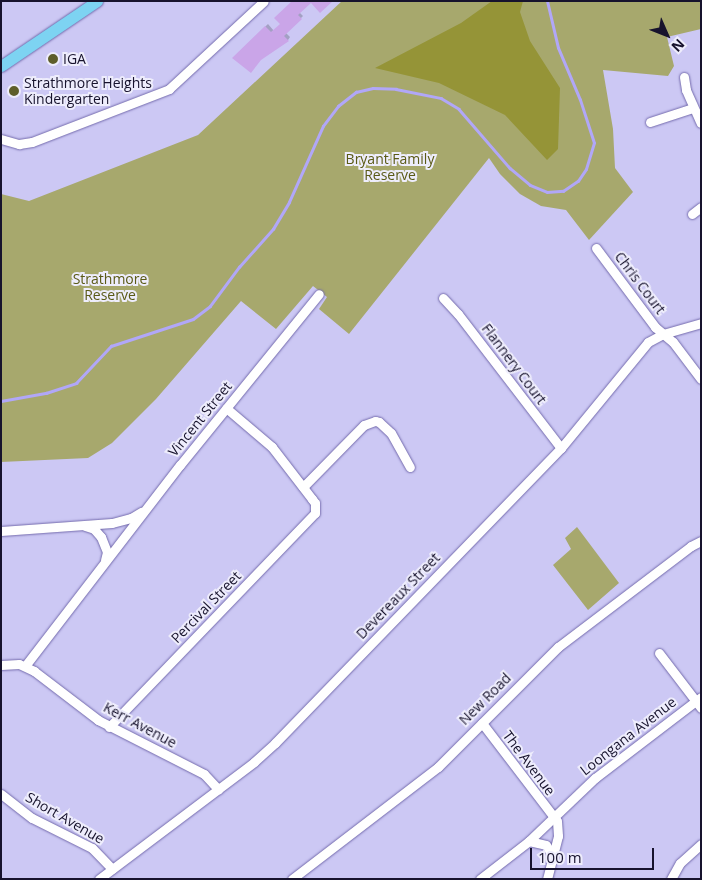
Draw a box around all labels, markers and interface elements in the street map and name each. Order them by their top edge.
north arrow [642,10,692,60]
text: N [667,35,689,56]
place label: IGA [63,51,86,67]
marker: IGA [47,53,59,65]
place label: Strathmore Heights Kindergarten [24,75,152,108]
marker: Strathmore Heights Kindergarten [8,85,20,97]
park label: Bryant Family Reserve [346,151,434,184]
street label: Chris Court [611,249,669,317]
park label: Strathmore Reserve [73,271,147,304]
street label: Flannery Court [478,320,550,408]
street label: Vincent Street [165,378,235,460]
street label: Devereaux Street [353,550,443,642]
street label: Percival Street [168,568,244,646]
street label: New Road [456,670,514,728]
street label: Loongana Avenue [577,693,679,779]
street label: Kerr Avenue [101,699,179,751]
street label: The Avenue [499,727,559,799]
street label: Short Avenue [23,789,107,847]
scale bar [532,838,656,870]
text: 100 m [538,847,582,867]

